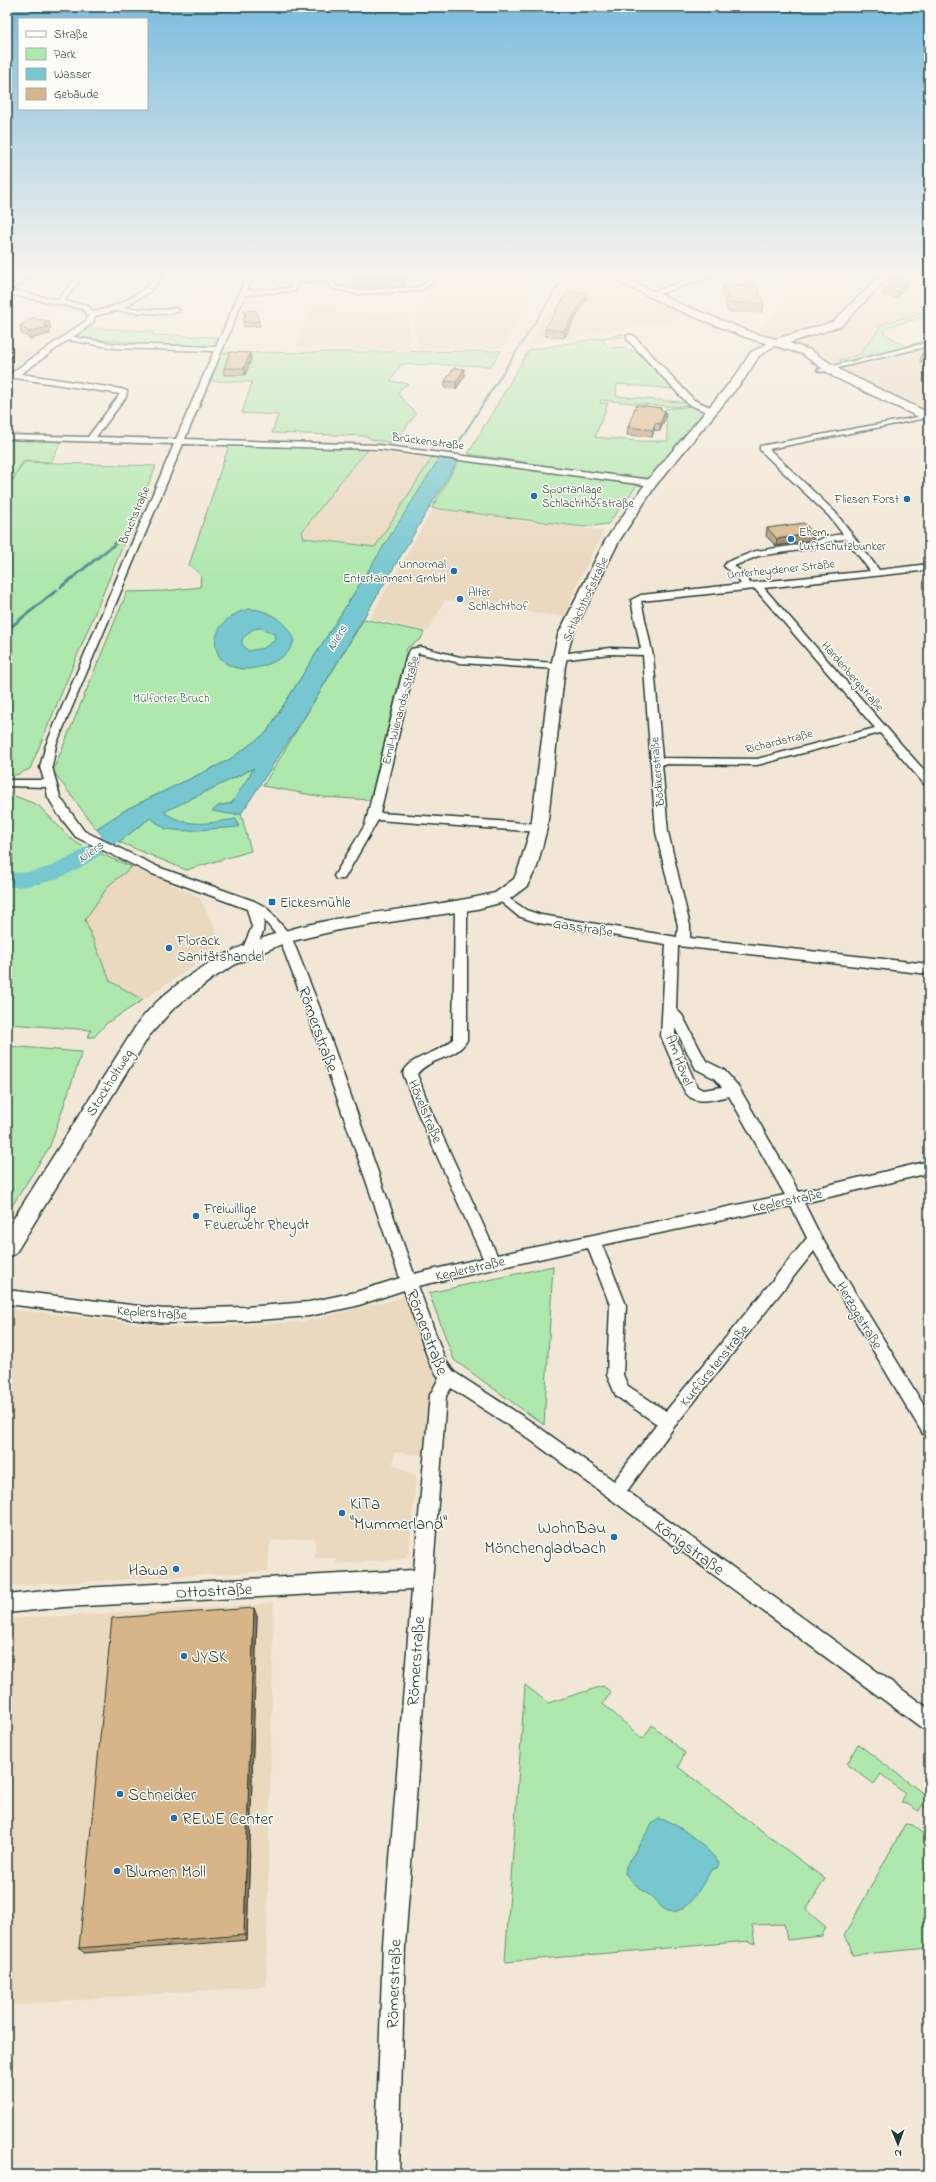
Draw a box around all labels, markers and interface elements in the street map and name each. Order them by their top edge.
legend [18,18,148,110]
text: Straße [54,26,88,44]
text: Park [54,46,76,64]
text: Wasser [54,66,91,84]
text: Gebäude [54,86,99,104]
street label: Brückenstraße [390,429,466,455]
place label: Sportanlage Schlachthofstraße [542,481,634,513]
street label: Bruchstraße [114,483,155,548]
marker: Sportanlage Schlachthofstraße [529,491,539,501]
place label: Fliesen Forst [833,491,899,509]
marker: Fliesen Forst [902,494,912,504]
place label: Ehem. Luftschutzbunker [799,524,886,556]
marker: Ehem. Luftschutzbunker [786,534,796,544]
street label: Schlachthofstraße [558,553,614,645]
street label: Unterheydener Straße [726,555,837,586]
place label: Unnormal Entertainment GmbH [343,556,446,588]
marker: Unnormal Entertainment GmbH [449,566,459,576]
place label: Alter Schlachthof [468,584,528,616]
marker: Alter Schlachthof [455,594,465,604]
water label: Niers [322,621,353,655]
street label: Hardenbergstraße [816,638,888,717]
street label: Emil-Wienands-Straße [378,653,424,767]
park label: Mülforter Bruch [133,690,210,708]
street label: Richardstraße [744,725,815,759]
street label: Bödikerstraße [646,736,670,808]
water label: Niers [74,836,108,868]
place label: Eickesmühle [280,893,352,914]
marker: Eickesmühle [267,897,277,907]
street label: Gasstraße [551,913,615,944]
place label: Florack Sanitätshandel [176,931,264,968]
marker: Florack Sanitätshandel [164,943,174,953]
street label: Römerstraße [291,983,345,1076]
street label: Am Hövel [659,1032,698,1089]
street label: Stockholtweg [81,1045,140,1121]
street label: Hövelstraße [402,1077,448,1147]
street label: Keplerstraße [751,1184,825,1219]
place label: Freiwillige Feuerwehr Rheydt [203,1199,310,1237]
marker: Freiwillige Feuerwehr Rheydt [191,1211,201,1221]
street label: Keplerstraße [434,1251,508,1288]
street label: Herzogstraße [829,1278,888,1355]
street label: Römerstraße [399,1286,454,1379]
street label: Keplerstraße [116,1301,189,1326]
street label: Kurfürstenstraße [675,1320,755,1412]
place label: KiTa "Mummerland" [350,1492,447,1537]
marker: KiTa "Mummerland" [337,1508,347,1518]
street label: Königstraße [648,1514,730,1584]
place label: WohnBau Mönchengladbach [485,1516,606,1563]
marker: WohnBau Mönchengladbach [609,1532,619,1542]
place label: Hawa [129,1558,168,1583]
marker: Hawa [171,1564,181,1574]
street label: Ottostraße [175,1577,253,1606]
street label: Römerstraße [401,1615,432,1707]
place label: JYSK [192,1645,228,1670]
marker: JYSK [179,1651,189,1661]
place label: Schneider [128,1783,197,1808]
marker: Schneider [115,1789,125,1799]
place label: REWE Center [182,1807,274,1832]
marker: REWE Center [169,1813,179,1823]
place label: Blumen Moll [124,1860,206,1885]
marker: Blumen Moll [112,1866,122,1876]
street label: Römerstraße [380,1938,409,2029]
north arrow [878,2124,918,2164]
text: N [894,2145,902,2161]

